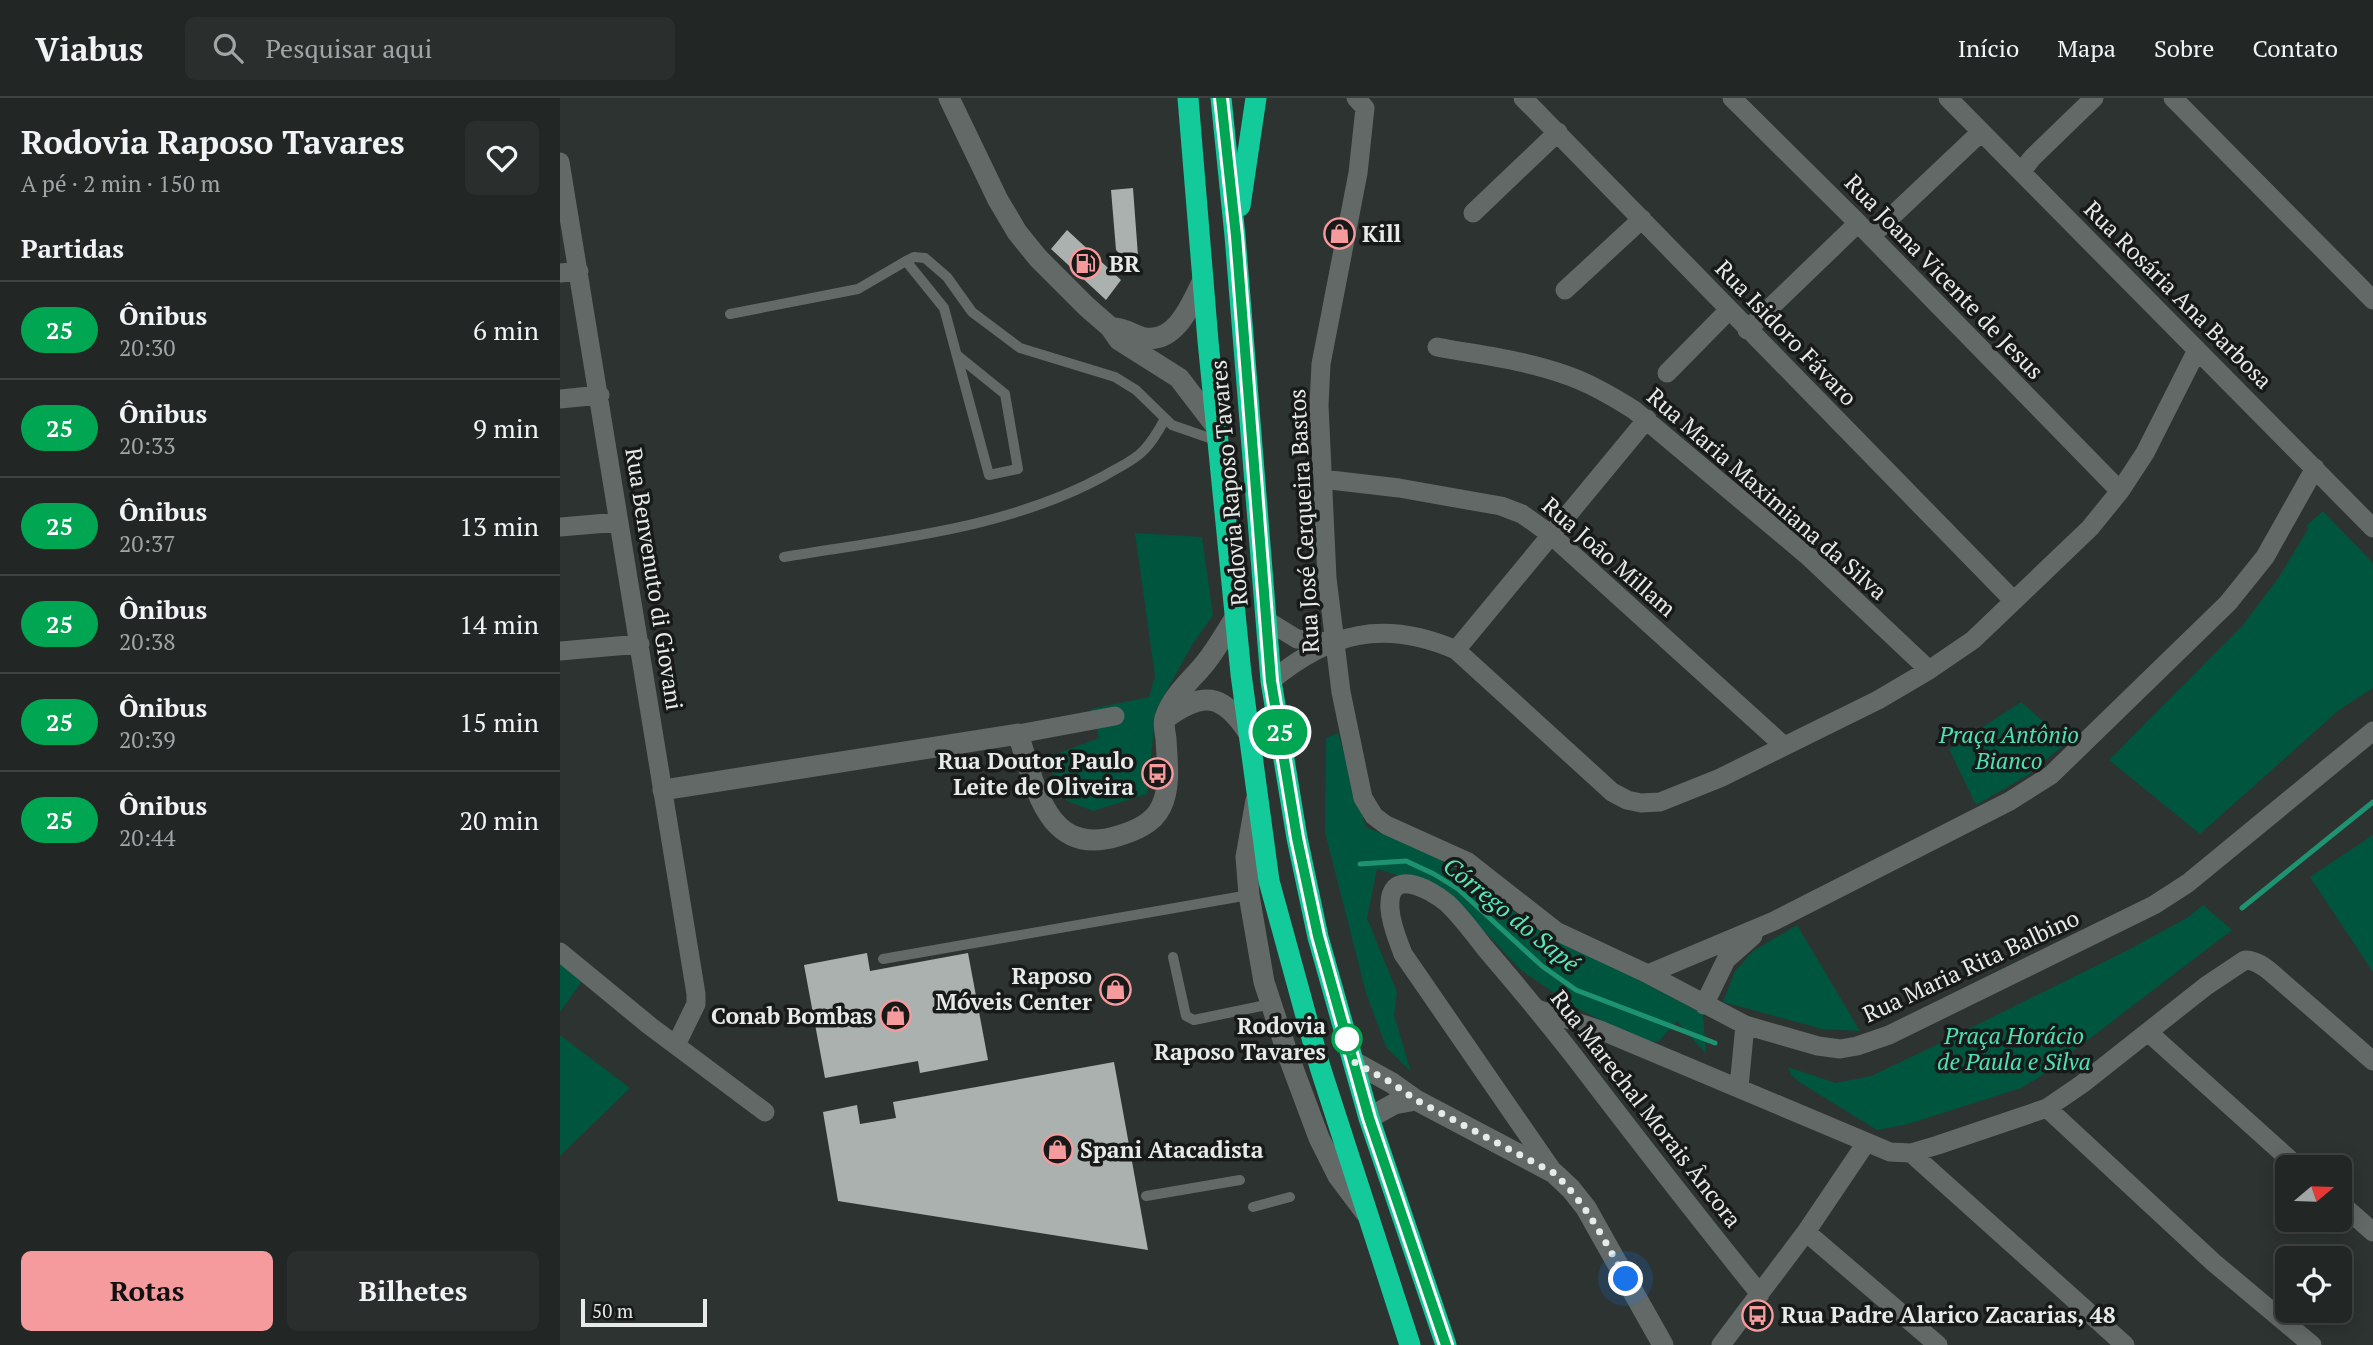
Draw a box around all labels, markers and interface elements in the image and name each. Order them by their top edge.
search box [185,17,675,80]
text: Viabus [35,27,143,70]
icon: search [209,29,247,67]
text: Pesquisar aqui [265,31,432,65]
text: Início [1958,32,2019,64]
text: Mapa [2057,32,2116,64]
text: Sobre [2154,32,2214,64]
text: Contato [2252,32,2338,64]
text: Rodovia Raposo Tavares [21,120,405,163]
button: heart [465,121,539,195]
street label: Rua Joana Vicente de Jesus [1838,167,2051,386]
text: A pé · 2 min · 150 m [21,168,220,199]
street label: Rua Rosária Ana Barbosa [2078,194,2279,396]
shop icon: Kill [1322,217,1356,251]
place label: Kill [1362,218,1402,249]
text: Partidas [21,231,124,265]
fuel station icon: BR [1069,247,1103,281]
place label: BR [1109,248,1140,279]
street label: Rua Isidoro Fávaro [1709,253,1864,412]
text: Ônibus [119,298,207,332]
text: 6 min [473,313,539,347]
text: 25 [46,314,73,346]
text: 20:30 [119,332,176,363]
street label: Rodovia Raposo Tavares [1202,359,1255,607]
street label: Rua Maria Maximiana da Silva [1641,381,1894,607]
street label: Rua José Cerqueira Bastos [1281,388,1326,654]
text: Ônibus [119,396,207,430]
text: 9 min [473,411,539,445]
text: 25 [46,412,73,444]
text: 20:33 [119,430,176,461]
street label: Rua Benvenuto di Giovani [618,446,691,712]
street label: Rua João Millam [1536,490,1683,623]
text: Ônibus [119,494,207,528]
text: 13 min [459,509,539,543]
text: 25 [46,510,73,542]
text: 20:37 [119,528,176,559]
text: Ônibus [119,592,207,626]
text: 14 min [459,607,539,641]
text: 25 [46,608,73,640]
text: 20:38 [119,626,176,657]
text: Ônibus [119,690,207,724]
text: 15 min [459,705,539,739]
text: 25 [46,706,73,738]
line badge: 25 [1248,709,1312,755]
text: 25 [1266,716,1294,748]
park label: Praça Antônio Bianco [1938,719,2079,776]
text: 20:39 [119,724,176,755]
place label: Rua Doutor Paulo Leite de Oliveira [938,745,1134,802]
bus stop icon: Rua Doutor Paulo Leite de Oliveira [1140,757,1174,791]
text: Ônibus [119,788,207,822]
text: 20 min [459,803,539,837]
text: 25 [46,804,73,836]
text: 20:44 [119,822,176,853]
water label: Córrego do Sapé [1437,849,1587,980]
street label: Rua Maria Rita Balbino [1858,902,2084,1029]
place label: Raposo Móveis Center [936,960,1092,1017]
shop icon: Raposo Móveis Center [1098,972,1132,1006]
street label: Rua Marechal Morais Âncora [1544,984,1749,1234]
shop icon: Conab Bombas [879,999,913,1033]
place label: Conab Bombas [711,1000,873,1031]
place label: Rodovia Raposo Tavares [1154,1010,1326,1067]
park label: Praça Horácio de Paula e Silva [1937,1020,2091,1077]
marker: Rodovia Raposo Tavares [1332,1024,1362,1054]
shop icon: Spani Atacadista [1040,1133,1074,1167]
place label: Spani Atacadista [1080,1134,1264,1165]
north arrow [2275,1155,2352,1232]
map controls [2275,1155,2352,1323]
button: locate [2275,1246,2352,1323]
button: Rotas [21,1251,273,1331]
button: Bilhetes [287,1251,539,1331]
your location [1608,1261,1643,1296]
scale bar [581,1296,707,1328]
text: 50 m [592,1298,633,1323]
bus stop icon: Rua Padre Alarico Zacarias, 48 [1741,1298,1775,1332]
place label: Rua Padre Alarico Zacarias, 48 [1781,1299,2116,1330]

